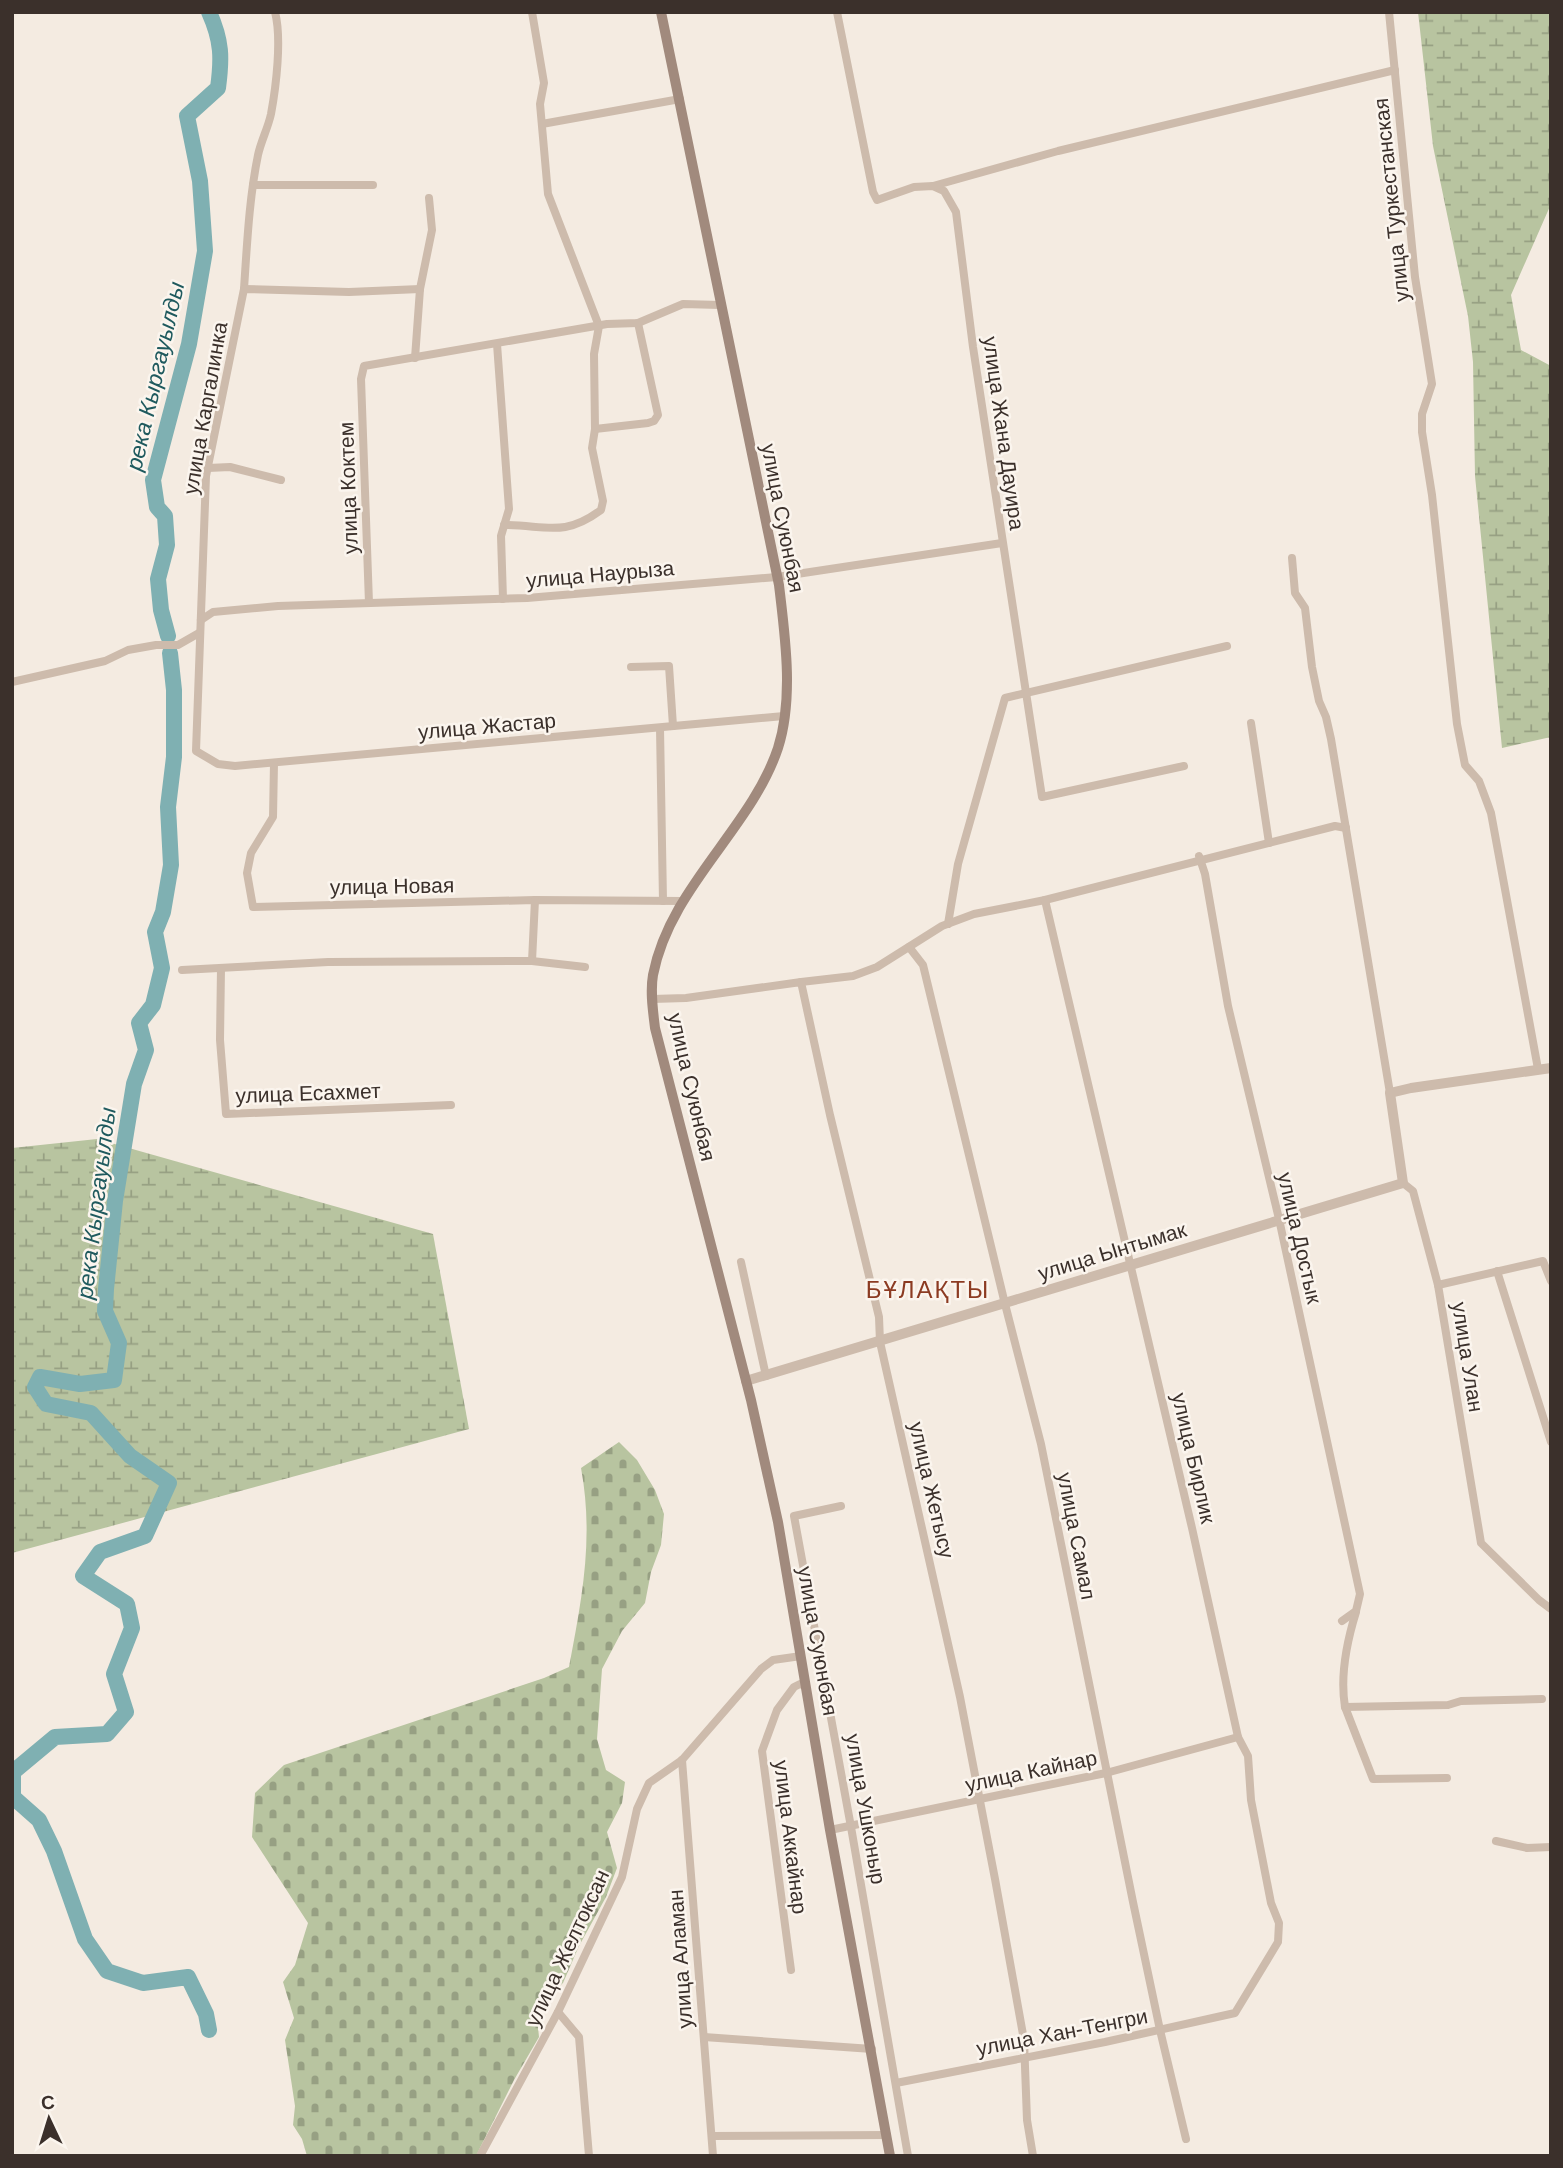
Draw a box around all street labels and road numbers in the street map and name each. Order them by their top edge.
street label: улица Туркестанская [1369,97,1413,303]
street label: улица Каргалинка [178,320,232,496]
street label: улица Жана Дауира [979,335,1029,532]
street label: улица Коктем [334,421,362,555]
street label: улица Суюнбая [757,442,809,594]
street label: улица Наурыза [525,556,675,592]
street label: улица Жастар [417,709,557,743]
street label: улица Новая [330,873,454,899]
street label: улица Суюнбая [664,1011,720,1163]
street label: улица Есахмет [235,1079,381,1107]
street label: улица Достык [1274,1170,1326,1307]
street label: улица Ынтымак [1035,1217,1190,1284]
street label: улица Улан [1448,1300,1488,1414]
street label: улица Бирлик [1168,1391,1220,1526]
street label: улица Жетысу [905,1419,959,1561]
street label: улица Самал [1053,1470,1101,1602]
street label: улица Суюнбая [794,1565,842,1717]
street label: улица Ушконыр [841,1732,891,1886]
street label: улица Кайнар [963,1746,1099,1796]
street label: улица Аккайнар [770,1759,812,1915]
street label: улица Желтоксан [521,1866,613,2030]
street label: улица Аламан [664,1889,696,2029]
street label: улица Хан-Тенгри [974,2004,1150,2060]

